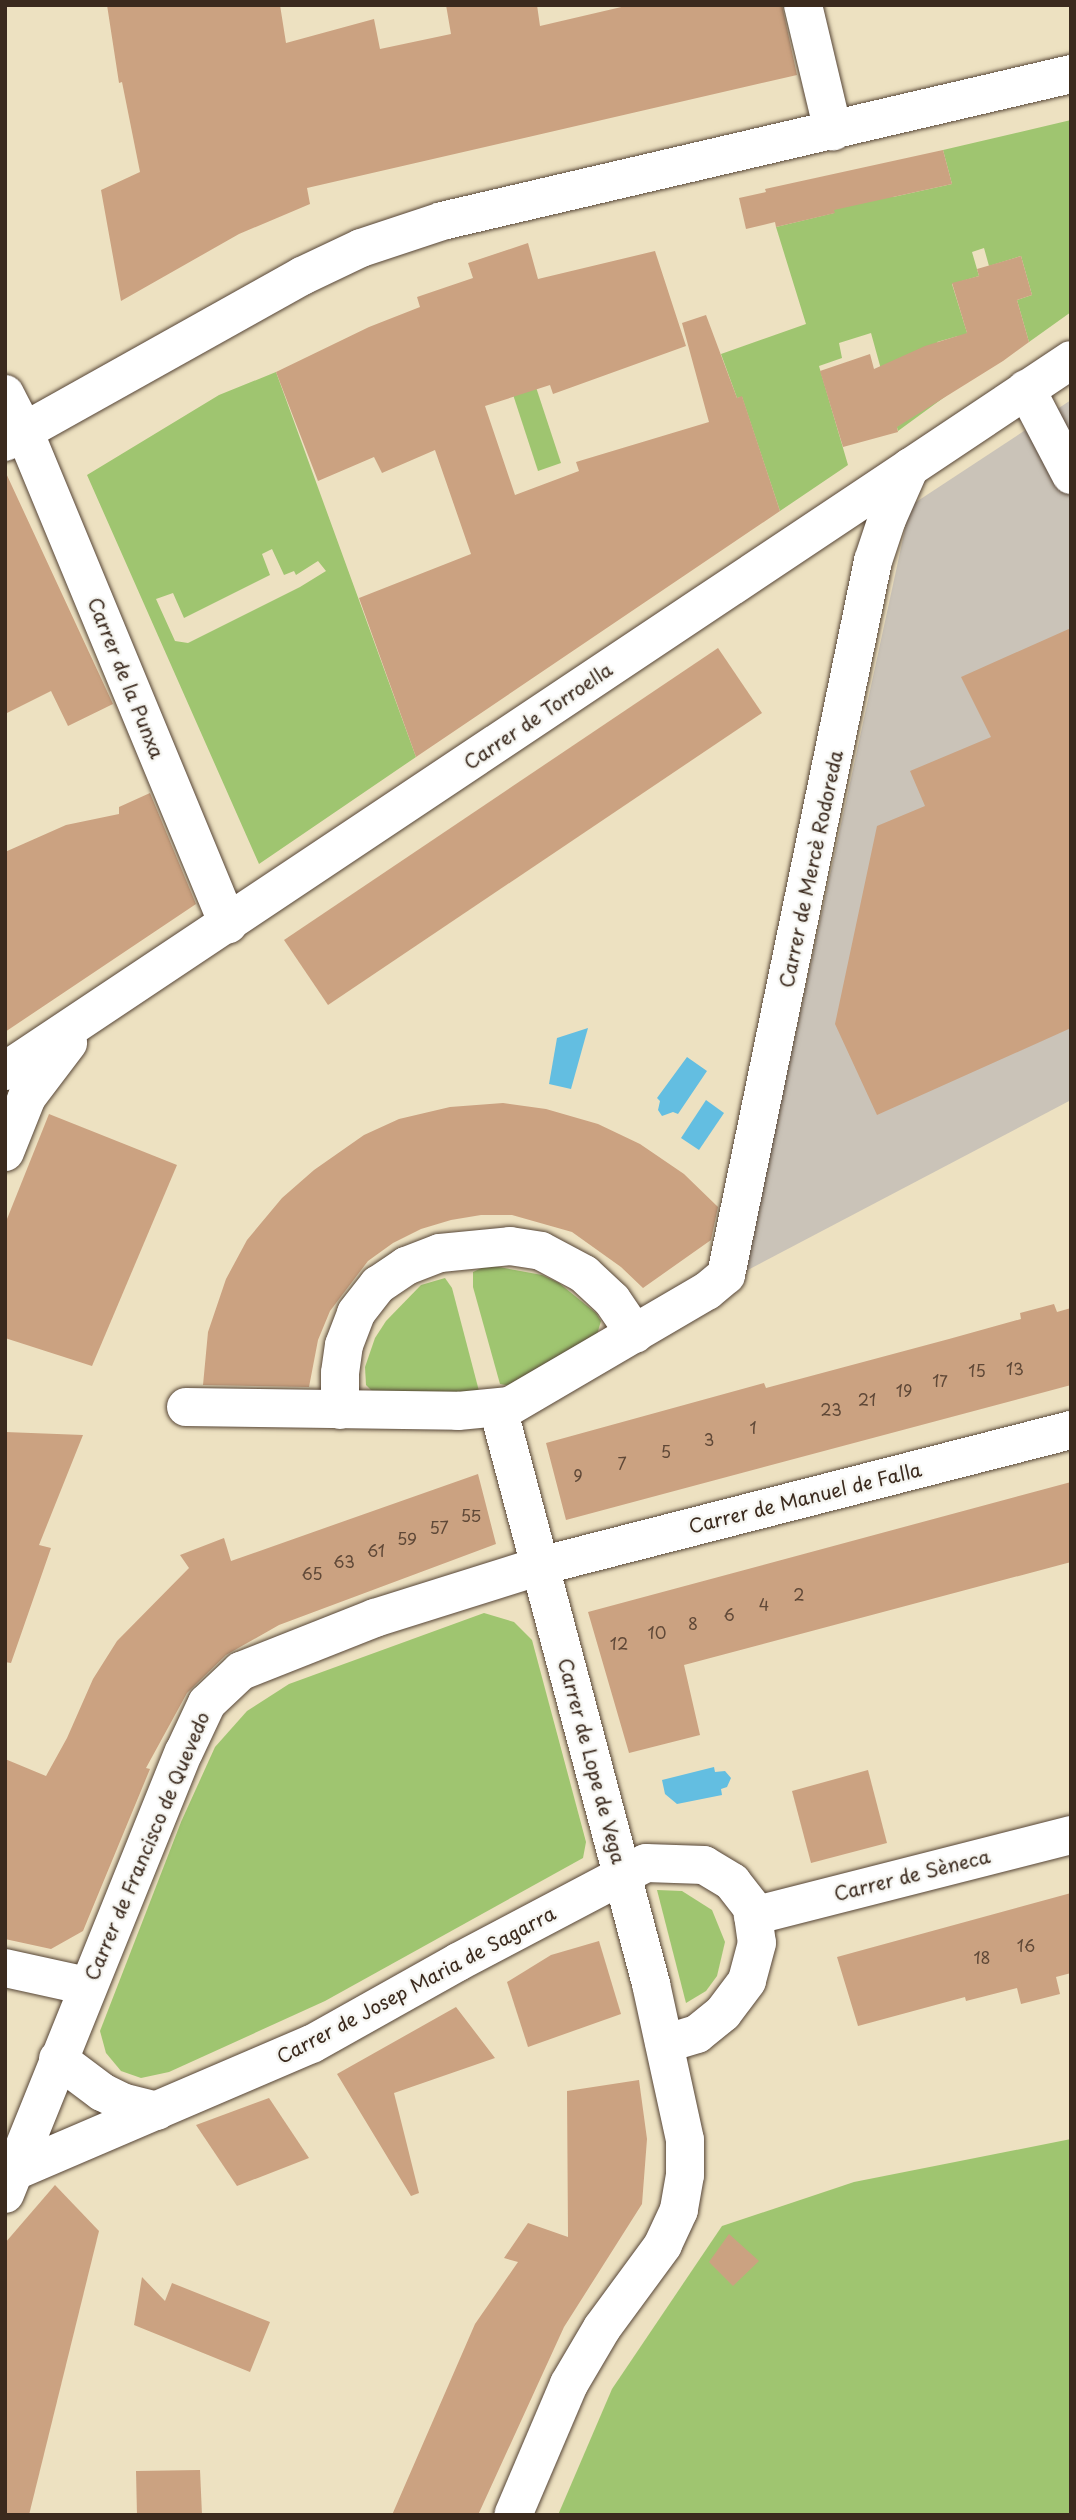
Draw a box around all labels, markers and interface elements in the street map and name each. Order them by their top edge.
street label: Carrer de la Punxa [83,593,169,763]
street label: Carrer de Torroella [459,658,617,774]
street label: Carrer de Mercè Rodoreda [775,748,847,990]
house number: 13 [1006,1358,1024,1378]
house number: 15 [968,1360,986,1380]
house number: 17 [932,1370,948,1390]
house number: 19 [896,1380,912,1400]
house number: 21 [858,1389,876,1409]
house number: 23 [820,1399,842,1419]
house number: 1 [749,1417,757,1437]
house number: 3 [704,1429,714,1449]
house number: 5 [661,1441,671,1461]
house number: 7 [617,1453,627,1473]
street label: Carrer de Manuel de Falla [685,1458,925,1538]
house number: 9 [573,1465,583,1485]
house number: 55 [461,1505,481,1525]
house number: 57 [429,1517,449,1537]
house number: 59 [397,1528,417,1548]
house number: 61 [367,1540,385,1560]
house number: 63 [333,1551,355,1571]
house number: 65 [301,1563,323,1583]
house number: 2 [793,1584,805,1604]
house number: 4 [759,1594,769,1614]
house number: 6 [723,1604,735,1624]
house number: 8 [688,1613,698,1633]
house number: 10 [648,1622,666,1642]
house number: 12 [610,1633,628,1653]
street label: Carrer de Lope de Vega [553,1654,631,1868]
street label: Carrer de Francisco de Quevedo [79,1707,215,1985]
street label: Carrer de Sèneca [831,1844,993,1906]
street label: Carrer de Josep Maria de Sagarra [272,1901,560,2069]
house number: 16 [1017,1935,1035,1955]
house number: 18 [973,1947,991,1967]

